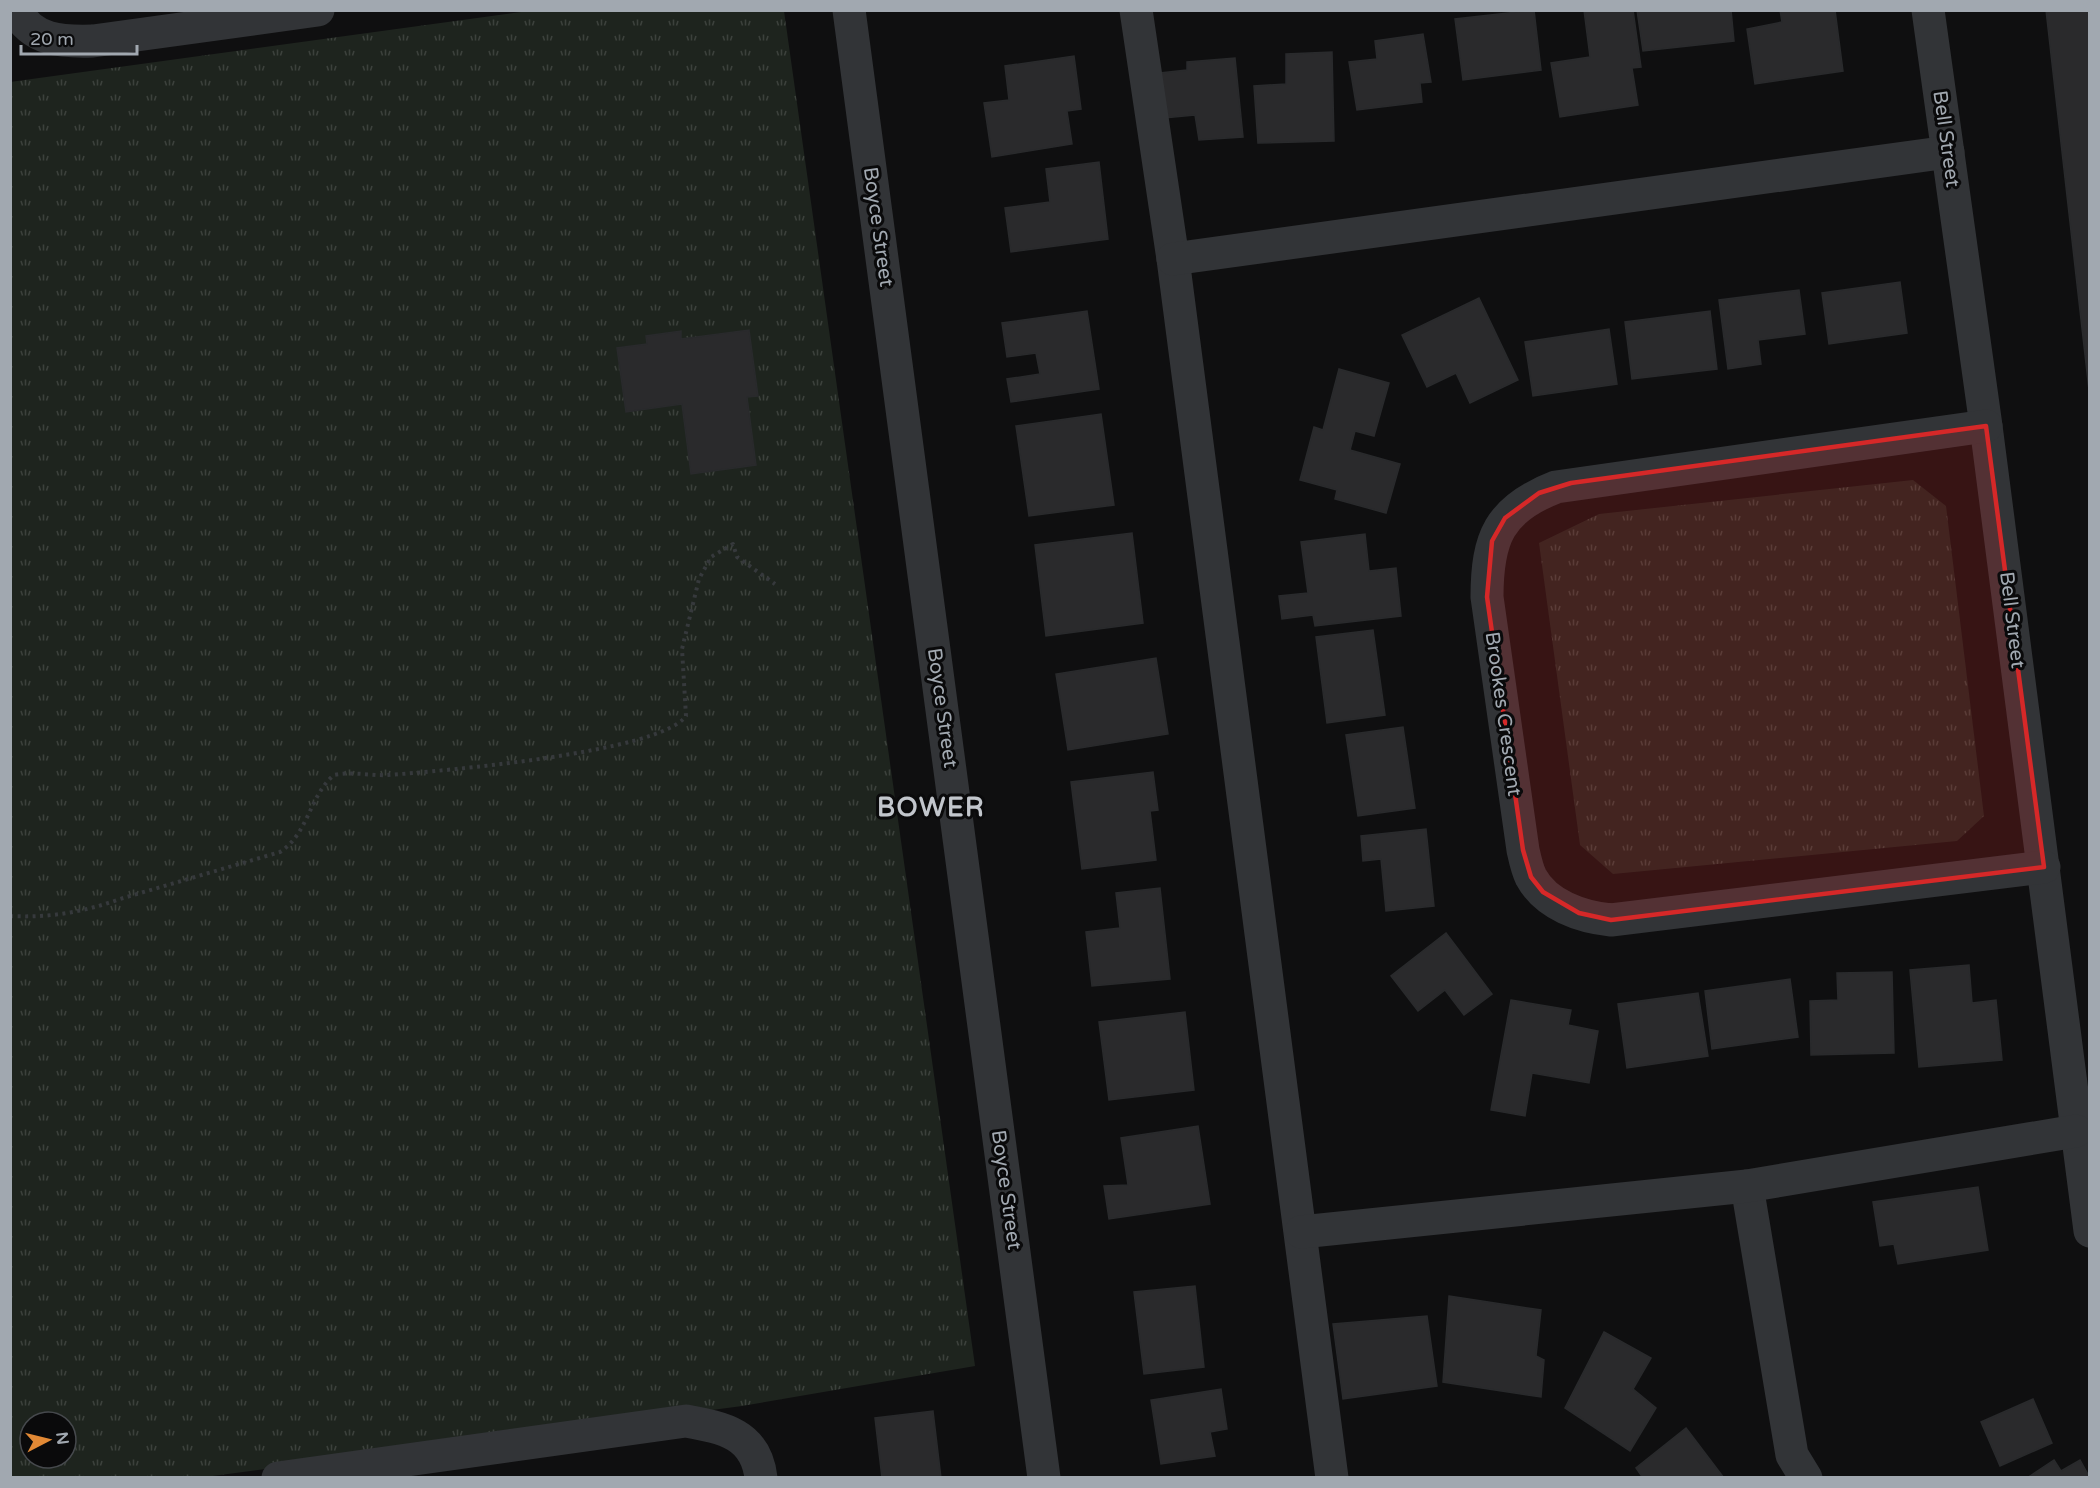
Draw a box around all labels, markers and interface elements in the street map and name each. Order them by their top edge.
scale bar [21,18,136,56]
text: 20 m [30,28,74,50]
street label: Bell Street [1927,89,1965,189]
street label: Boyce Street [858,166,898,289]
street label: Bell Street [1994,570,2030,670]
street label: Brookes Crescent [1480,630,1526,798]
street label: Boyce Street [922,647,962,770]
district label: BOWER [877,792,985,823]
street label: Boyce Street [986,1129,1026,1252]
north arrow [18,1410,78,1470]
text: N [51,1431,73,1446]

